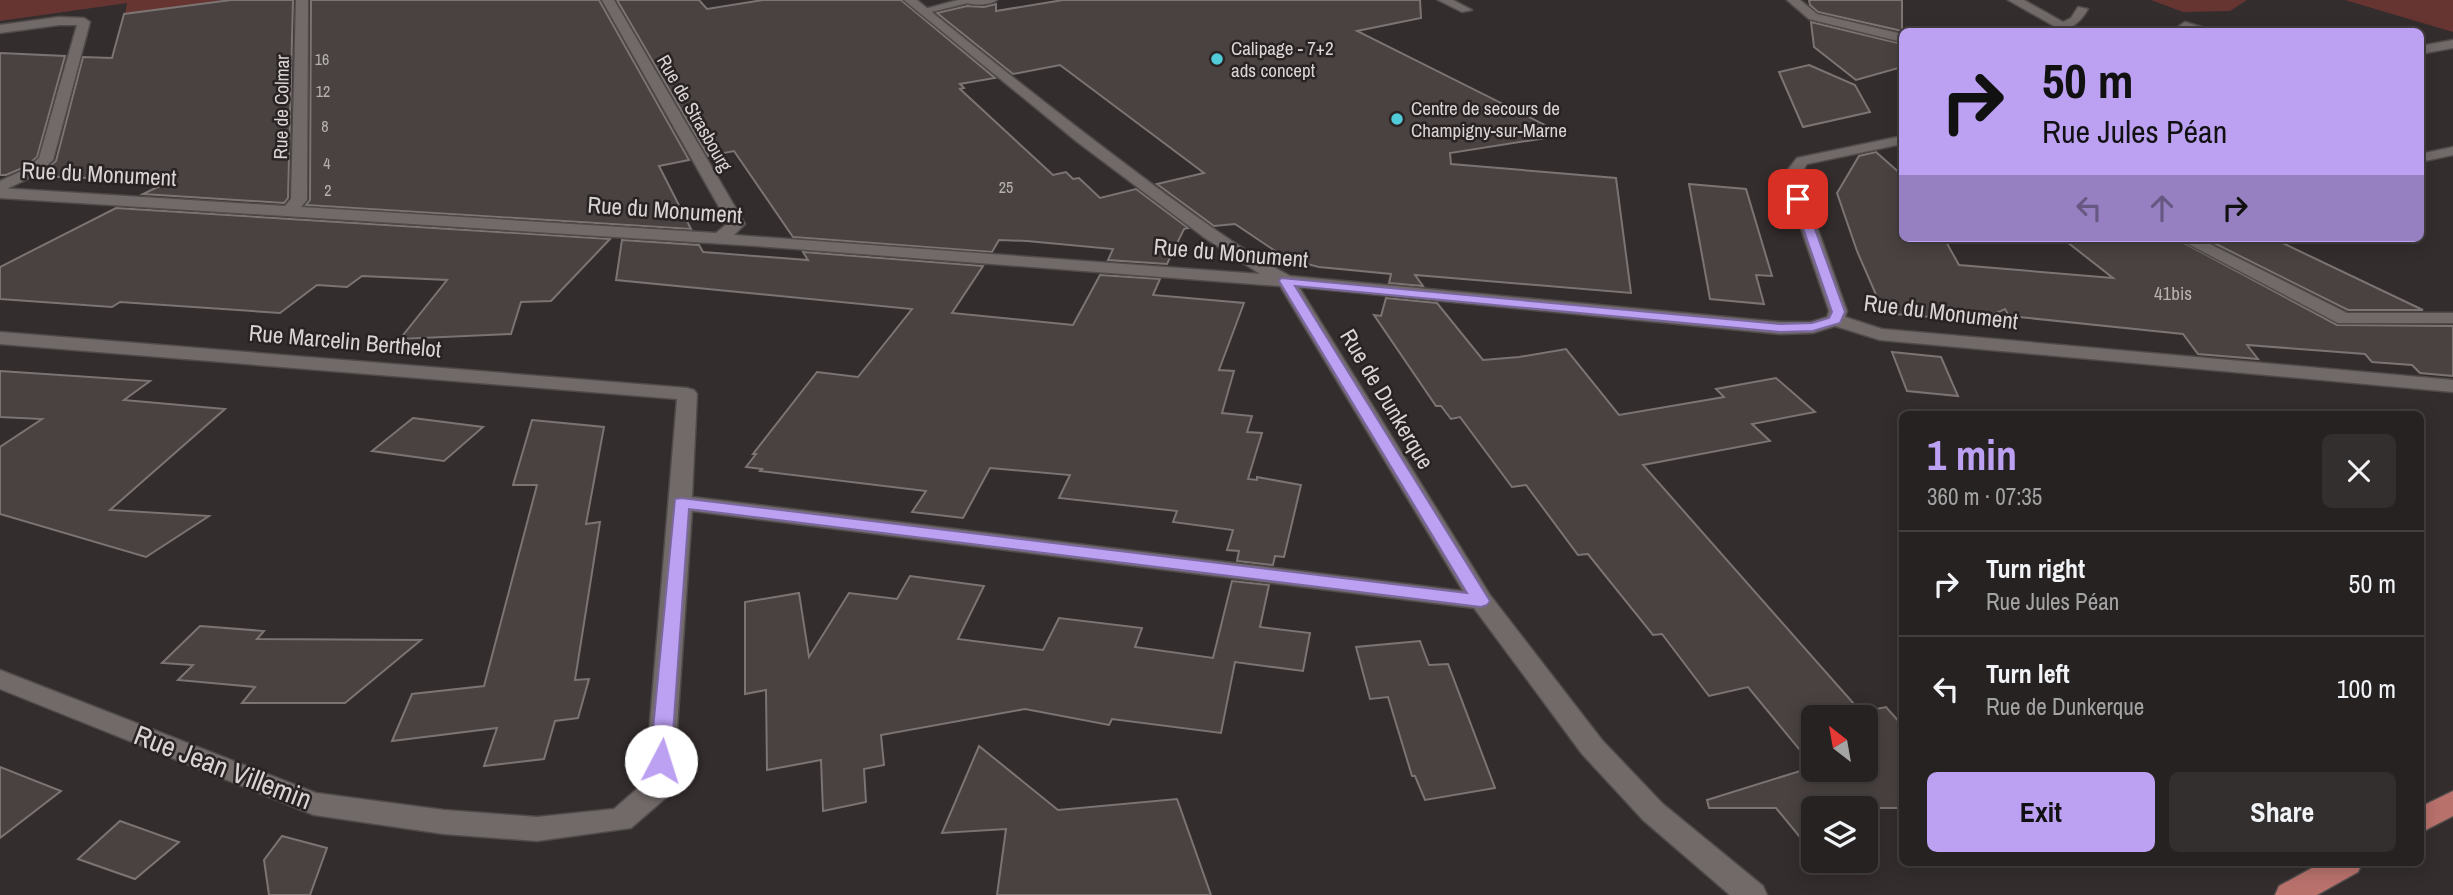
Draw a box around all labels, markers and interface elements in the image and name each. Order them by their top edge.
place label: Calipage - 7+2 ads concept [1231,35,1334,83]
text: 50 m [2042,47,2134,113]
house number: 16 [315,48,329,70]
street label: Rue de Strasbourg [651,50,739,176]
marker: Calipage - 7+2 ads concept [1209,51,1225,67]
street label: Rue de Colmar [267,54,295,160]
icon: right [1927,56,2018,147]
house number: 12 [316,80,330,102]
place label: Centre de secours de Champigny-sur-Marne [1411,95,1567,143]
text: Rue Jules Péan [2042,110,2227,153]
marker: Centre de secours de Champigny-sur-Marne [1389,111,1405,127]
house number: 8 [321,115,329,137]
house number: 4 [323,152,331,174]
street label: Rue du Monument [21,154,177,193]
pin [1768,169,1828,229]
house number: 25 [999,176,1013,198]
house number: 2 [324,179,332,201]
icon: arrive [1779,180,1817,218]
street label: Rue du Monument [587,189,744,230]
icon: left [2070,189,2108,227]
icon: ahead [2143,189,2181,227]
icon: right [2216,189,2254,227]
street label: Rue du Monument [1152,230,1310,275]
house number: 41bis [2154,280,2192,306]
street label: Rue du Monument [1862,287,2020,336]
street label: Rue Marcelin Berthelot [248,317,442,364]
street label: Rue de Dunkerque [1333,323,1441,475]
text: 1 min [1927,427,2017,483]
button: close [2322,434,2396,508]
text: 360 m · 07:35 [1927,481,2042,512]
text: Turn right [1986,551,2085,586]
icon: right [1927,565,1965,603]
text: 50 m [2349,566,2396,601]
text: Rue Jules Péan [1986,586,2119,617]
text: Turn left [1986,656,2070,691]
icon: left [1927,670,1965,708]
text: 100 m [2337,671,2396,706]
text: Rue de Dunkerque [1986,691,2144,722]
north arrow [1801,705,1878,782]
map controls [1801,705,1878,873]
street label: Rue Jean Villemin [129,716,317,818]
position arrow [624,724,698,798]
button: Exit [1927,772,2155,852]
button: Share [2169,772,2396,852]
button: layers [1801,796,1878,873]

